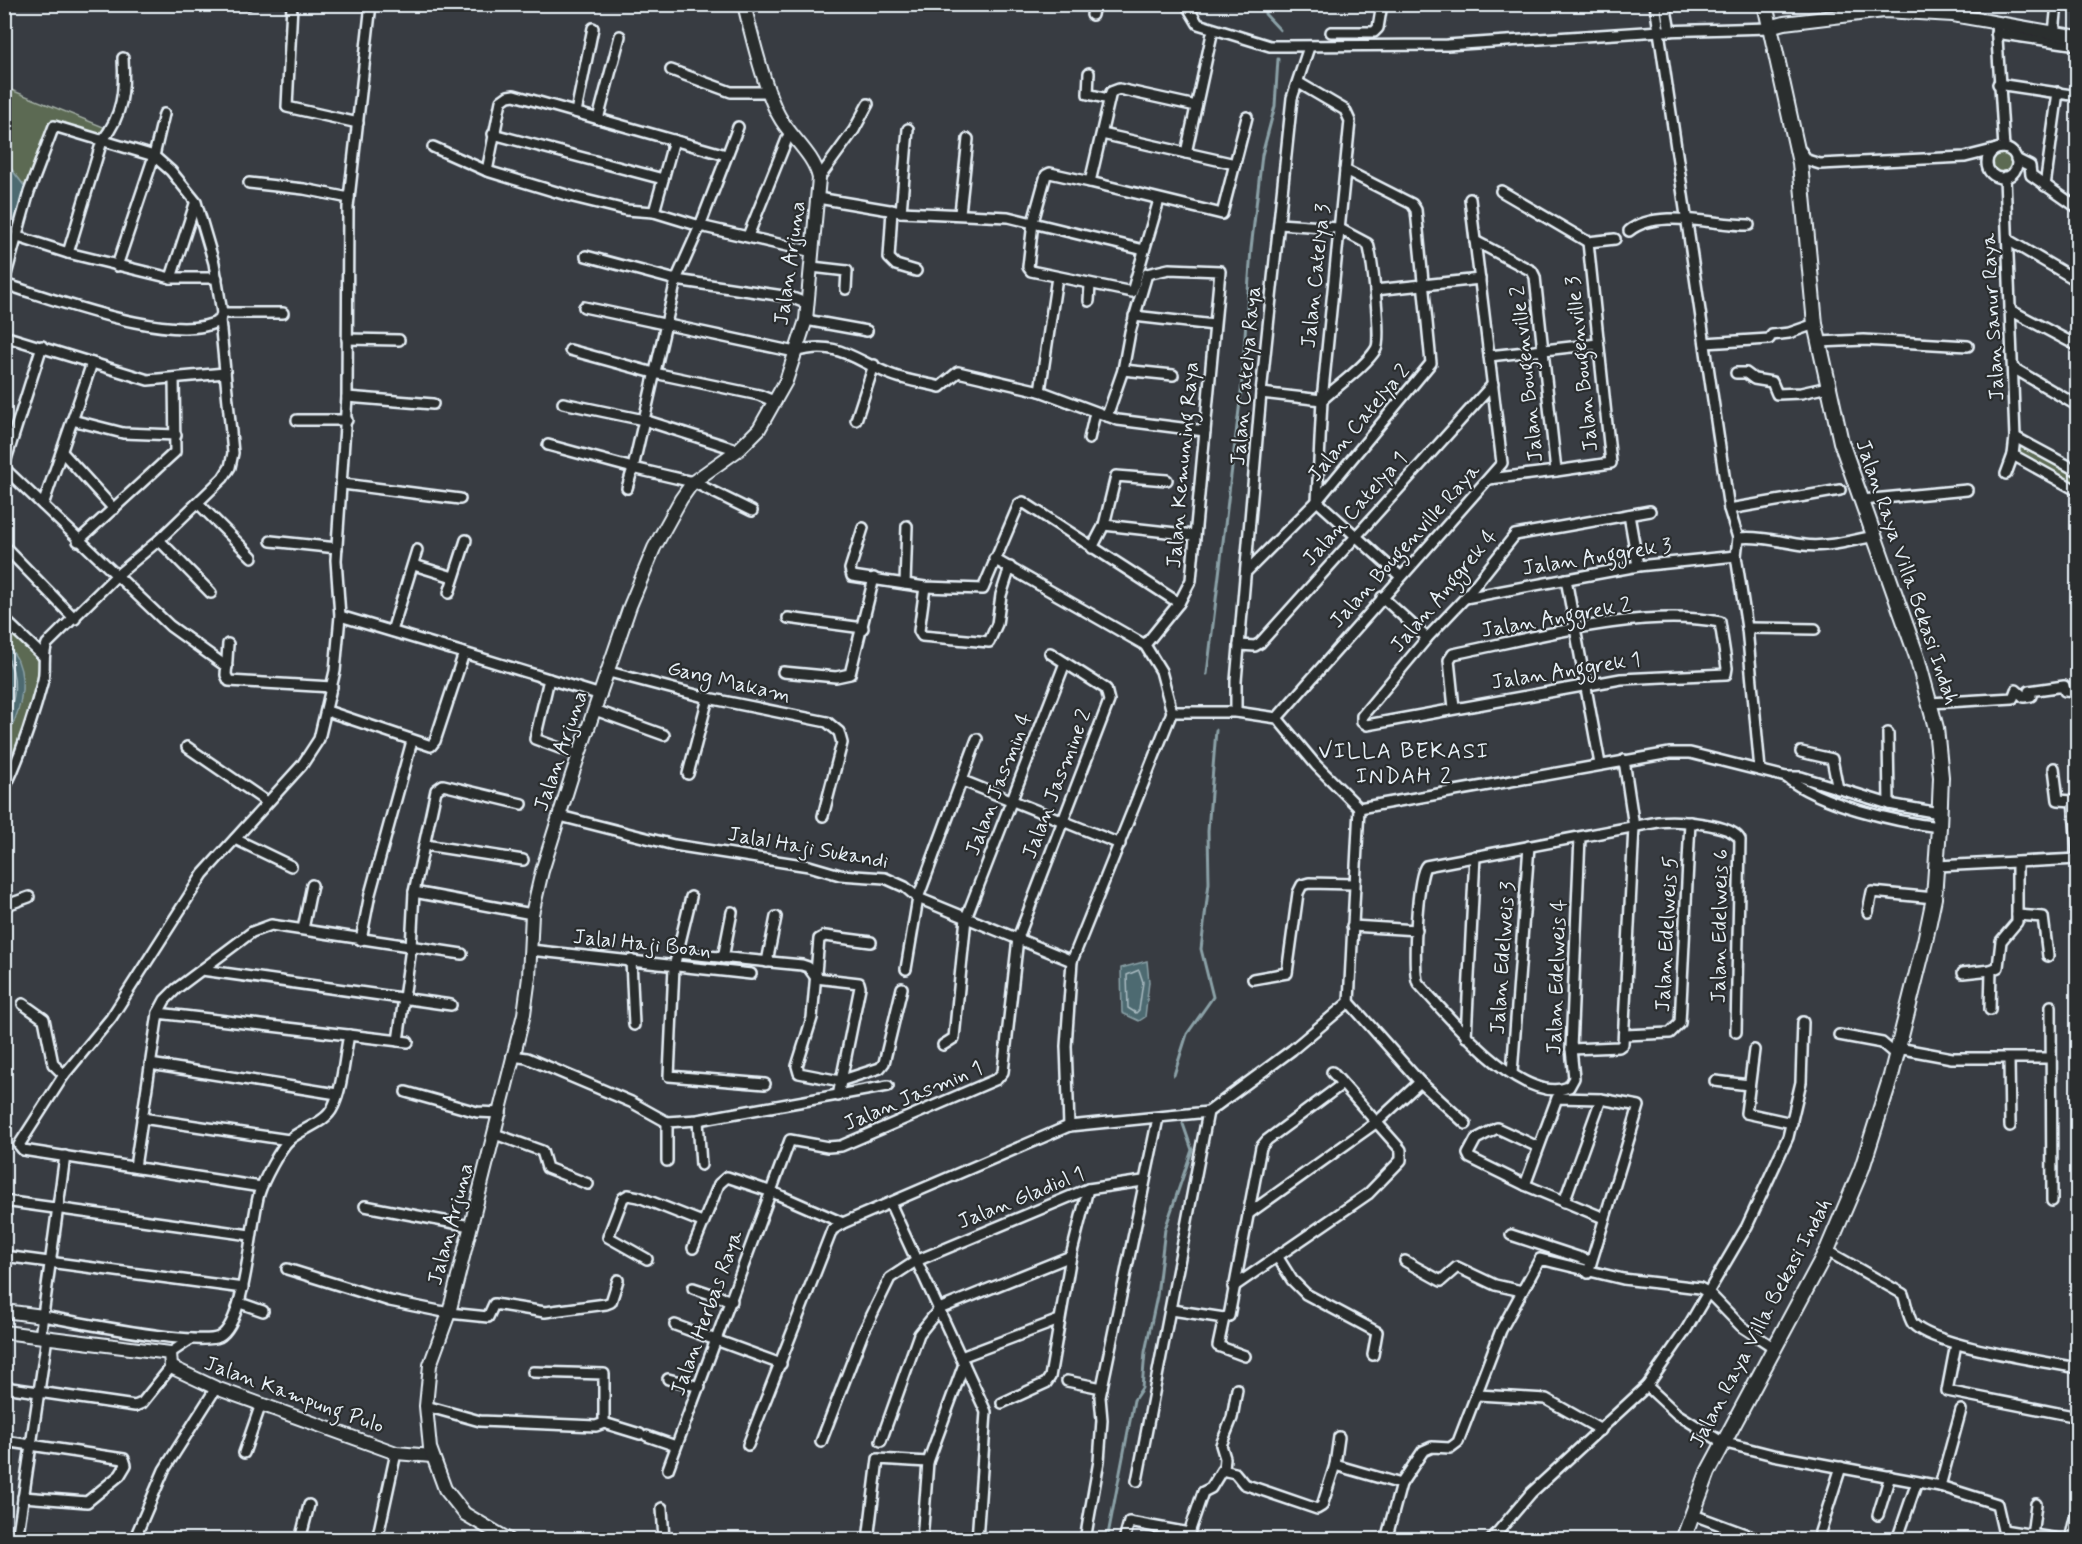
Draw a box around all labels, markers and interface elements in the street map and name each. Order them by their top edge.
street label: Jalan Arjuna [767,199,813,327]
street label: Jalan Catelya 3 [1295,202,1338,349]
street label: Jalan Sanur Raya [1975,232,2011,401]
street label: Jalan Bougenville 3 [1559,274,1607,453]
street label: Jalan Bougenville 2 [1504,284,1552,464]
street label: Jalan Catelya Raya [1224,285,1268,467]
street label: Jalan Catelya 2 [1301,358,1417,488]
street label: Jalan Kemuning Raya [1160,361,1208,570]
street label: Jalan Raya Villa Bekasi Indah [1848,436,1966,708]
street label: Jalan Catelya 1 [1296,446,1414,572]
street label: Jalan Bougenville Raya [1323,457,1488,636]
street label: Jalan Anggrek 4 [1384,523,1506,660]
street label: Jalan Anggrek 3 [1520,531,1674,585]
street label: Jalan Anggrek 2 [1479,591,1633,647]
street label: Jalan Anggrek 1 [1489,645,1643,699]
street label: Gang Makam [664,654,793,711]
street label: Jalan Arjuna [527,687,595,815]
street label: Jalan Jasmine 2 [1016,705,1098,863]
street label: Jalan Jasmin 4 [959,708,1039,860]
district label: VILLA BEKASI INDAH 2 [1318,738,1490,791]
street label: Jalal Haji Sukandi [725,820,891,876]
street label: Jalan Edelweis 6 [1705,849,1735,1003]
street label: Jalan Edelweis 5 [1649,855,1685,1013]
street label: Jalan Edelweis 3 [1484,880,1522,1035]
street label: Jalan Edelweis 4 [1540,899,1574,1055]
street label: Jalal Haji Boan [572,923,712,965]
street label: Jalan Jasmin 1 [839,1054,987,1138]
street label: Jalan Arjuna [421,1160,481,1288]
street label: Jalan Gladiol 1 [953,1160,1089,1236]
street label: Jalan Raya Villa Bekasi Indah [1683,1193,1839,1453]
street label: Jalan Herbas Raya [664,1226,750,1399]
street label: Jalan Kampung Pulo [199,1349,388,1442]

